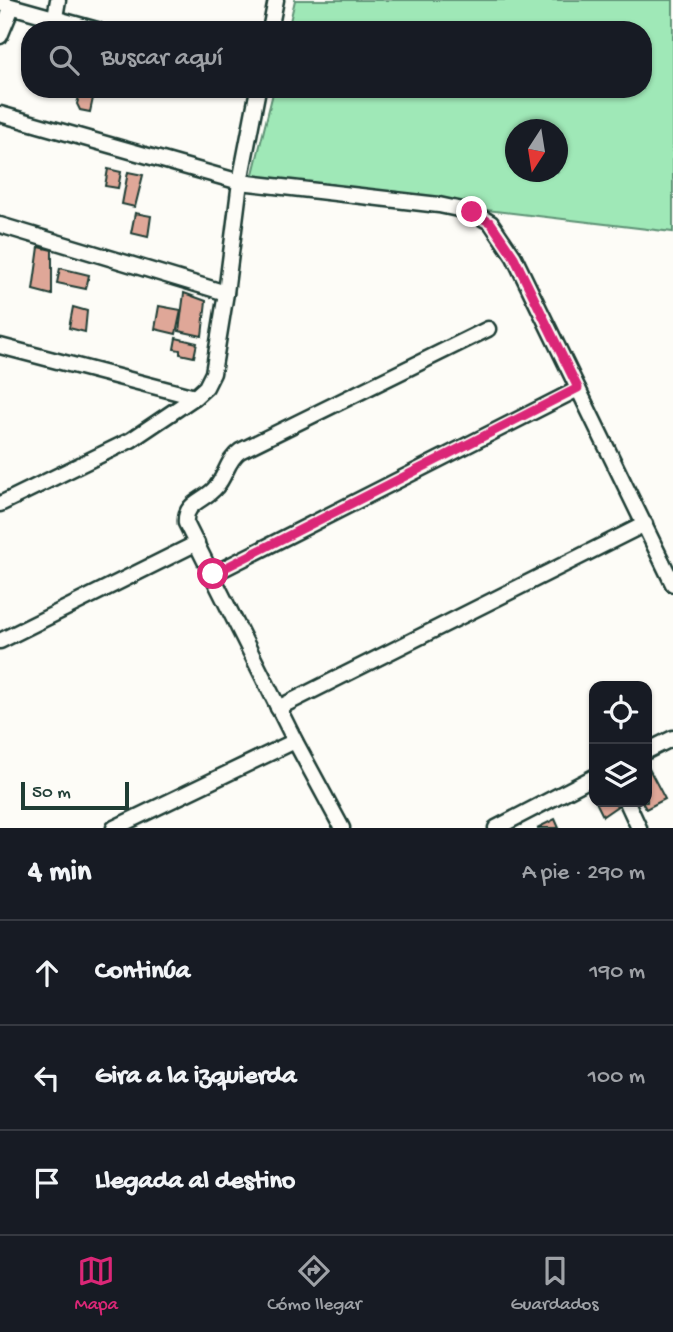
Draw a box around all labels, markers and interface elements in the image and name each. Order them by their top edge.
search box [21,21,652,98]
icon: search [45,41,83,79]
text: Buscar aquí [101,44,223,75]
north arrow [505,119,568,182]
route end [456,196,487,227]
route start [197,558,228,589]
map controls [589,681,652,807]
button: locate [589,681,652,744]
button: layers [589,744,652,807]
scale bar [21,779,130,811]
text: 50 m [32,782,71,805]
text: 4 min [28,856,91,891]
text: A pie · 290 m [522,860,645,887]
icon: ahead [28,954,66,992]
text: Continúa [95,957,190,988]
text: 190 m [589,959,645,986]
icon: left [28,1059,66,1097]
text: Gira a la izquierda [95,1062,297,1093]
text: 100 m [588,1064,645,1091]
icon: arrive [28,1164,66,1202]
text: Llegada al destino [95,1167,295,1198]
tab: Mapa [75,1252,118,1317]
tab: Cómo llegar [267,1252,362,1317]
tab: Guardados [511,1252,598,1317]

